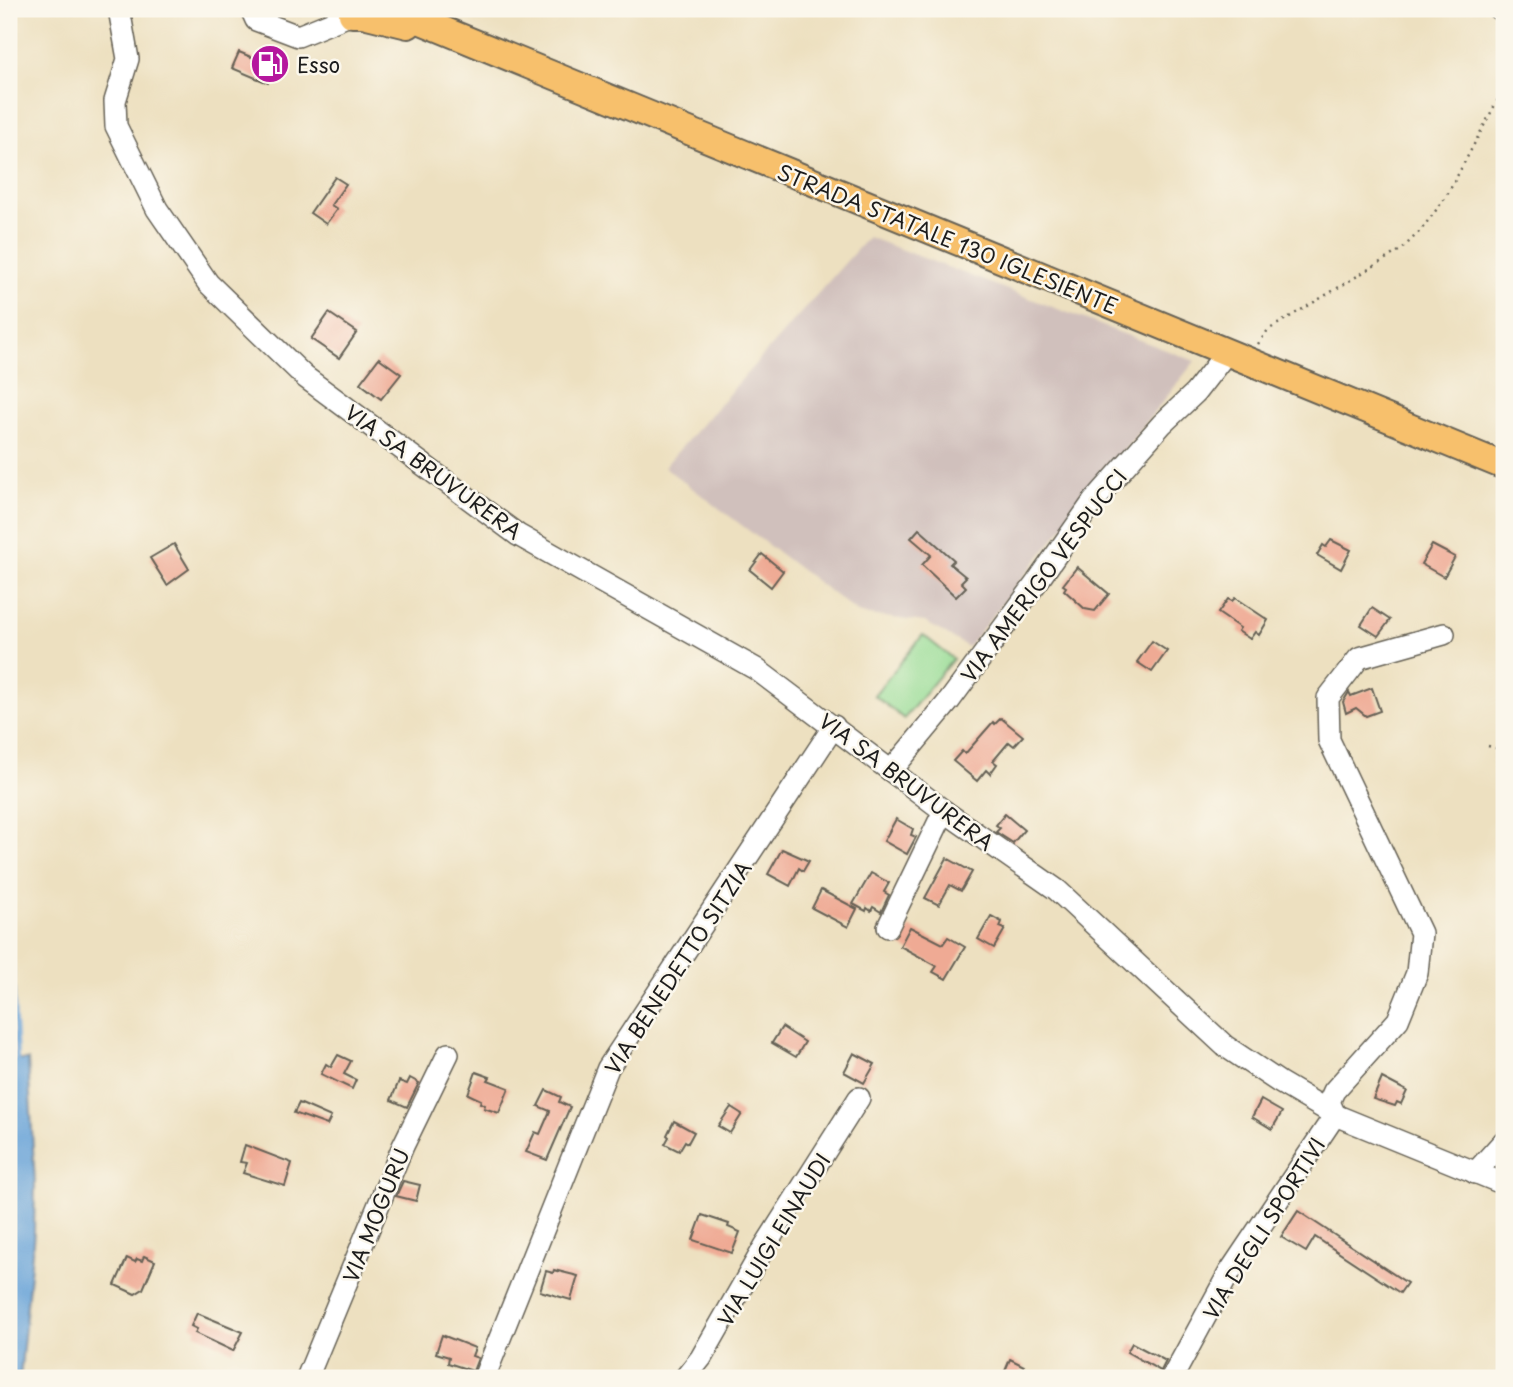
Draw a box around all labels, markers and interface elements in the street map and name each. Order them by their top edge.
fuel station icon: Esso [249,43,291,85]
place label: Esso [297,48,340,80]
street label: STRADA STATALE 130 IGLESIENTE [773,155,1123,321]
street label: VIA SA BRUVURERA [339,396,529,546]
street label: VIA AMERIGO VESPUCCI [952,462,1134,688]
street label: VIA SA BRUVURERA [813,705,1001,858]
street label: VIA BENEDETTO SITZIA [596,854,758,1080]
street label: VIA DEGLI SPORTIVI [1194,1131,1332,1325]
street label: VIA MOGURU [334,1143,416,1287]
street label: VIA LUIGI EINAUDI [709,1146,837,1332]

